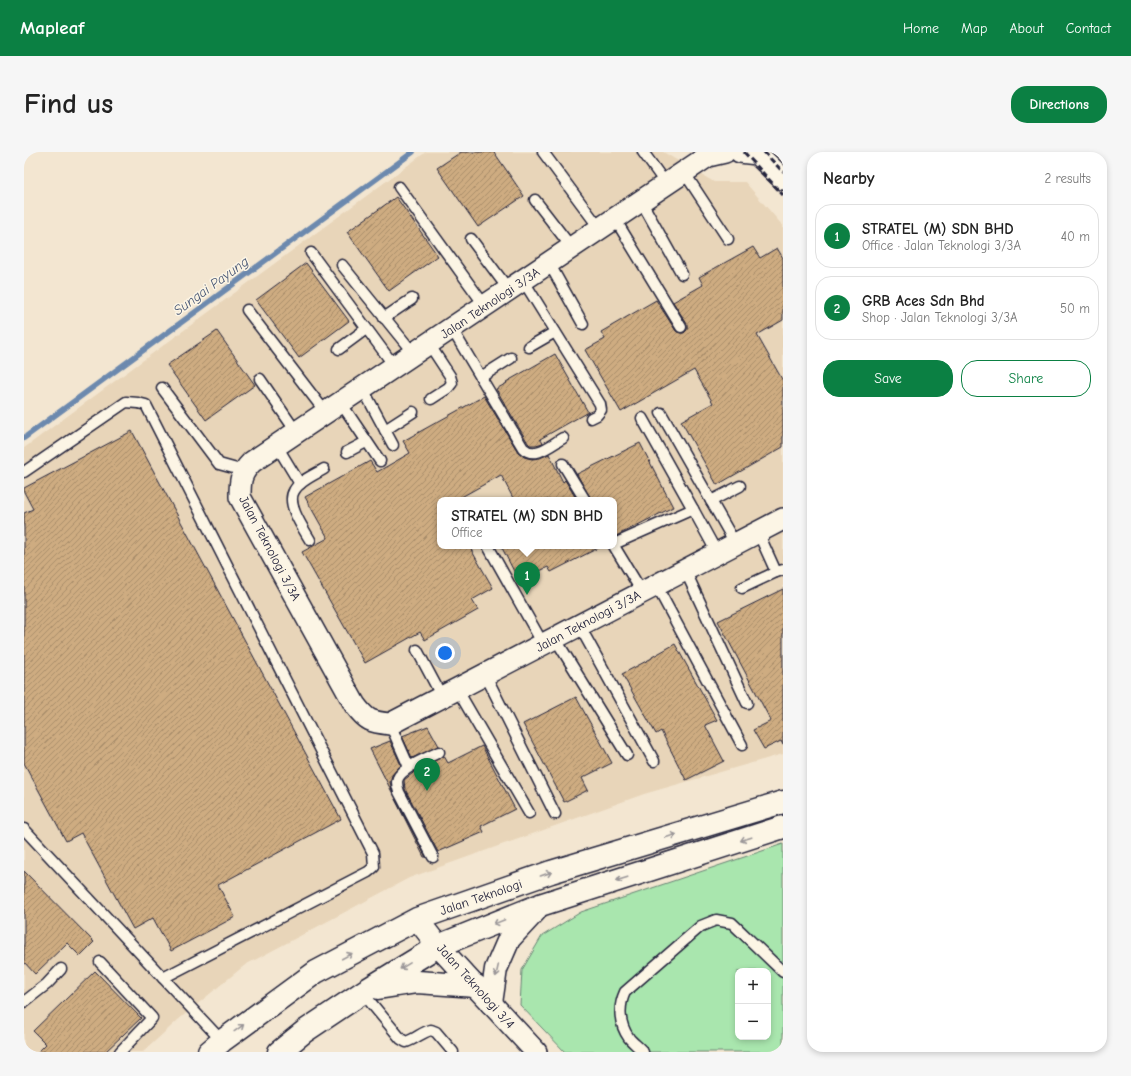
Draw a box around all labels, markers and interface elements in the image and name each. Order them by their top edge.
text: Mapleaf [20,17,84,39]
text: Home [903,20,939,37]
text: Map [961,20,987,37]
text: About [1009,20,1044,37]
text: Contact [1066,20,1111,37]
button: Directions [1011,86,1107,123]
text: Find us [24,88,113,120]
text: Nearby [823,169,874,188]
text: 2 results [1044,171,1091,186]
text: STRATEL (M) SDN BHD [862,220,1014,238]
text: 1 [834,229,840,244]
text: 40 m [1061,229,1090,244]
text: Office · Jalan Teknologi 3/3A [862,238,1021,253]
water label: Sungai Payung [170,253,252,319]
street label: Jalan Teknologi 3/3A [437,264,543,342]
text: GRB Aces Sdn Bhd [862,292,985,310]
text: 2 [834,301,840,316]
text: 50 m [1060,301,1090,316]
text: Shop · Jalan Teknologi 3/3A [862,310,1018,325]
button: Save [823,360,953,397]
button: Share [961,360,1091,397]
street label: Jalan Teknologi 3/3A [236,493,304,603]
popup [437,497,617,549]
text: STRATEL (M) SDN BHD [451,507,603,525]
text: Office [451,525,483,540]
pin: 1 [514,562,540,595]
street label: Jalan Teknologi 3/3A [533,587,643,655]
your location [435,643,455,663]
pin: 2 [414,758,440,791]
one-way arrow [664,832,677,839]
one-way arrow [740,835,752,843]
one-way arrow [539,870,552,877]
street label: Jalan Teknologi [438,876,524,918]
one-way arrow [616,876,629,883]
one-way arrow [494,918,506,926]
street label: Jalan Teknologi 3/4 [434,941,518,1031]
one-way arrow [341,952,353,959]
one-way arrow [399,963,411,971]
one-way arrow [492,964,500,977]
map controls [735,968,771,1040]
button: + [735,968,771,1004]
button: − [735,1004,771,1040]
one-way arrow [234,1024,245,1032]

